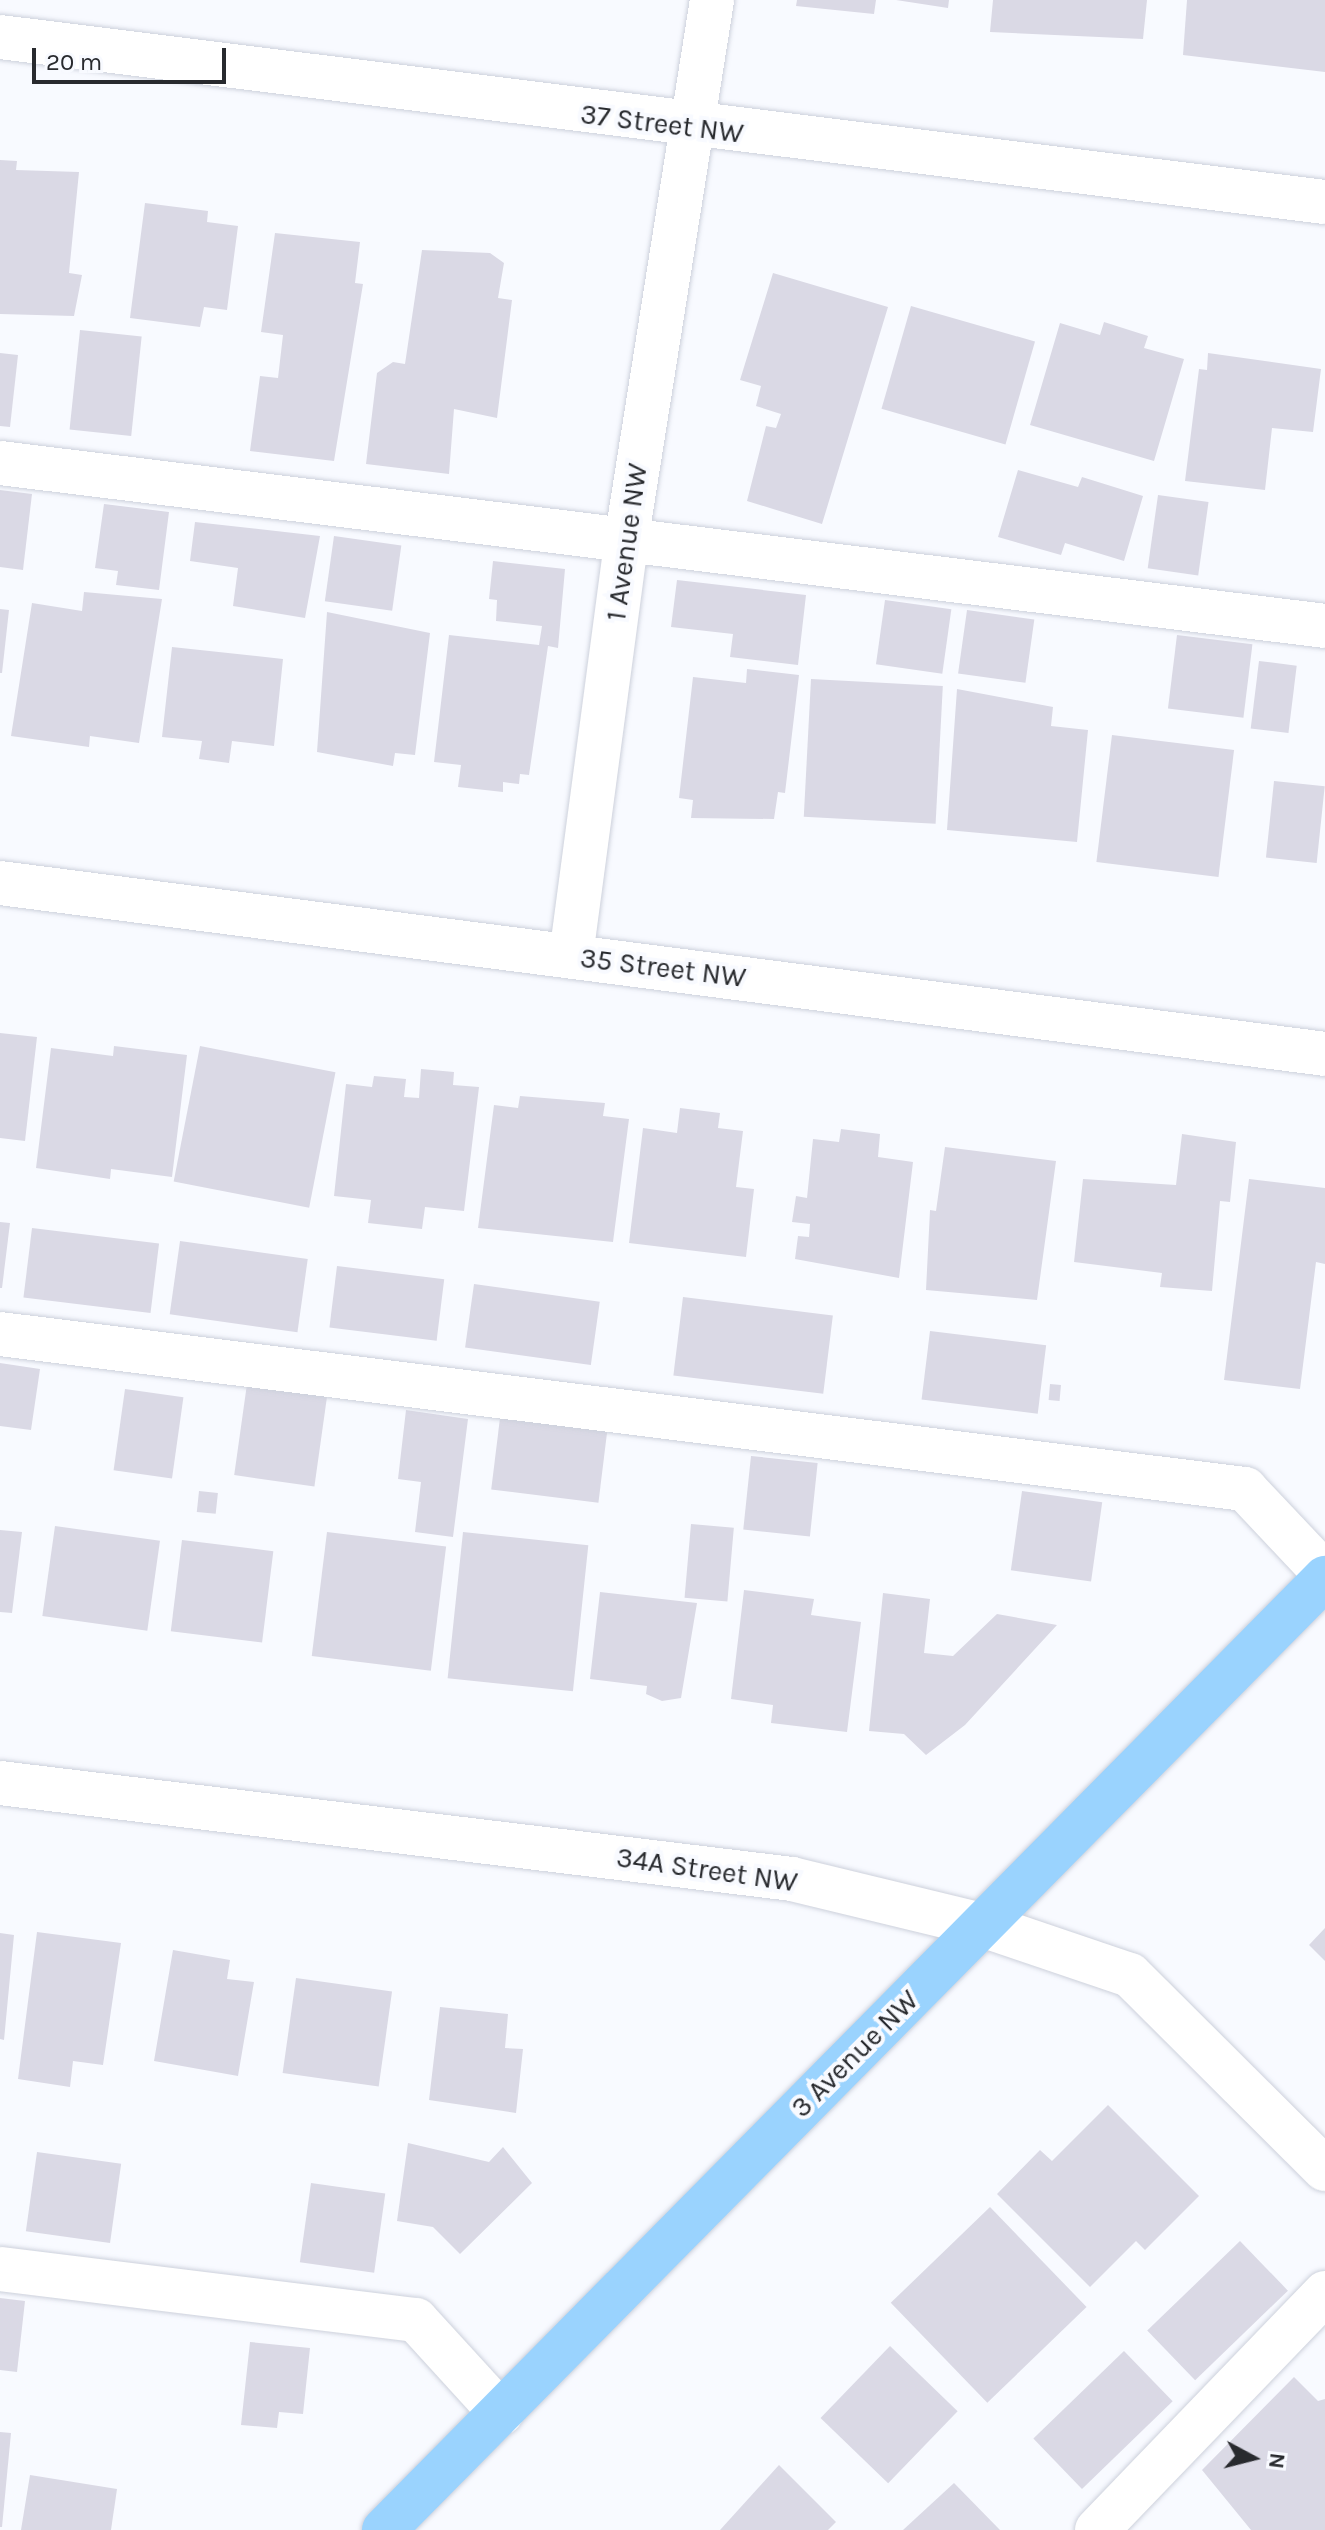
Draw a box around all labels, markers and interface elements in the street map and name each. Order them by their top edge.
scale bar [36,32,230,82]
text: 20 m [46,48,102,76]
street label: 37 Street NW [579,97,745,151]
street label: 1 Avenue NW [599,461,655,623]
street label: 35 Street NW [578,941,748,995]
street label: 34A Street NW [614,1841,800,1899]
street label: 3 Avenue NW [784,1983,926,2125]
north arrow [1213,2418,1293,2498]
text: N [1263,2452,1291,2470]

